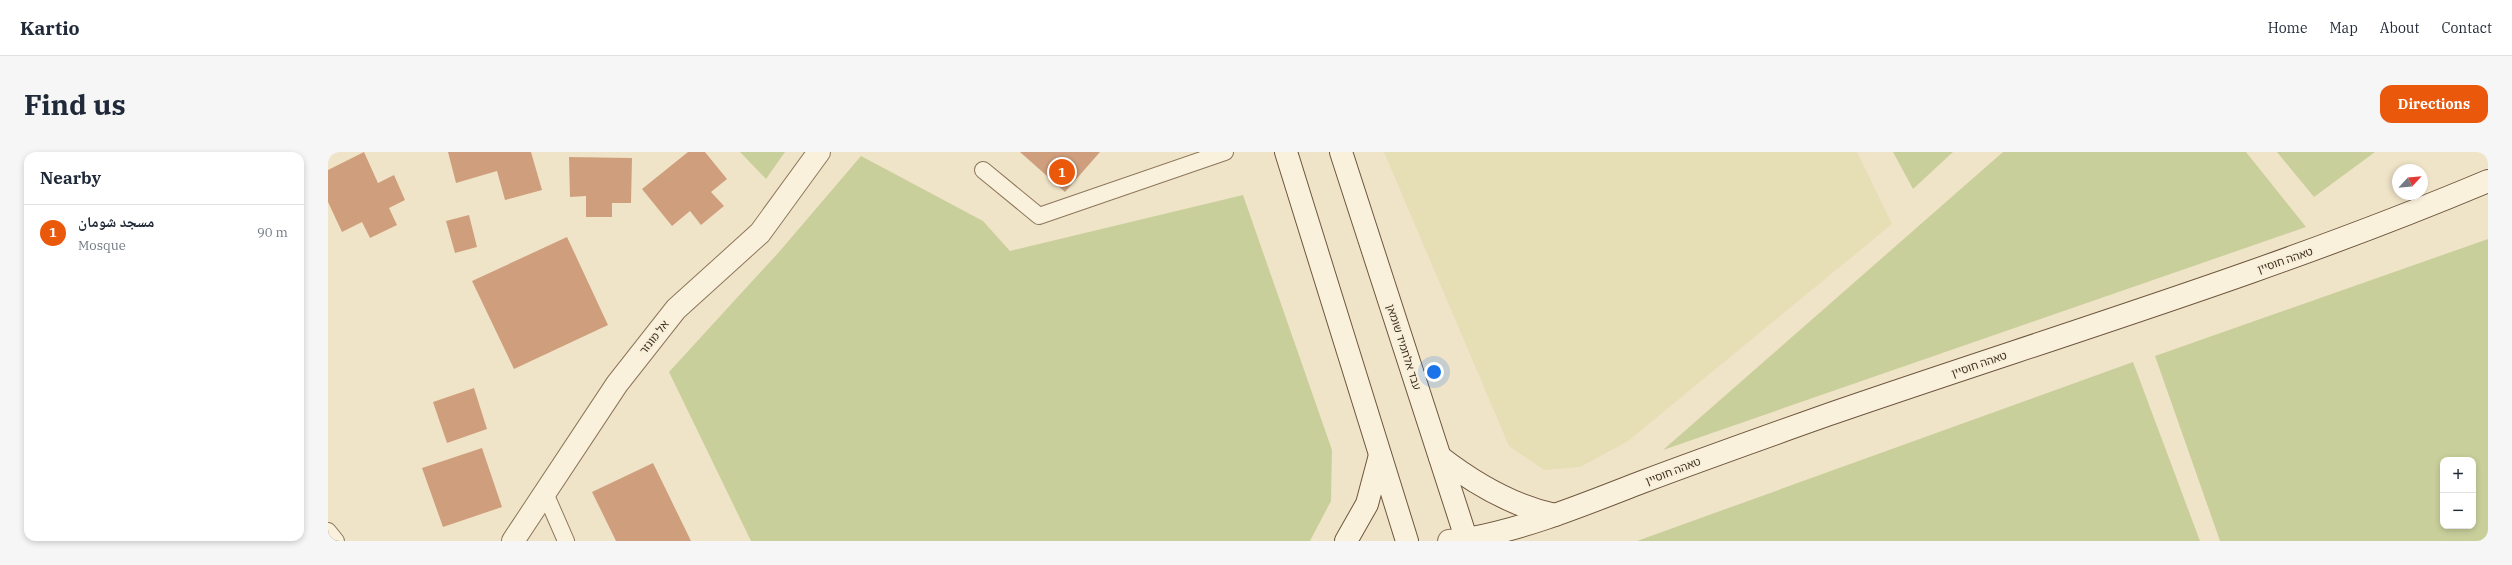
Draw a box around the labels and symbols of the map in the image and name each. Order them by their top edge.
pin: 1 [1049,157,1075,187]
north arrow [2392,164,2428,200]
street label: טאהה חוסיין [2255,244,2315,276]
street label: עבד אלחמיד שומאן [1384,302,1424,392]
street label: אל מונזר [636,317,672,357]
street label: טאהה חוסיין [1949,348,2009,380]
your location [1424,362,1444,382]
street label: טאהה חוסיין [1643,454,1703,488]

